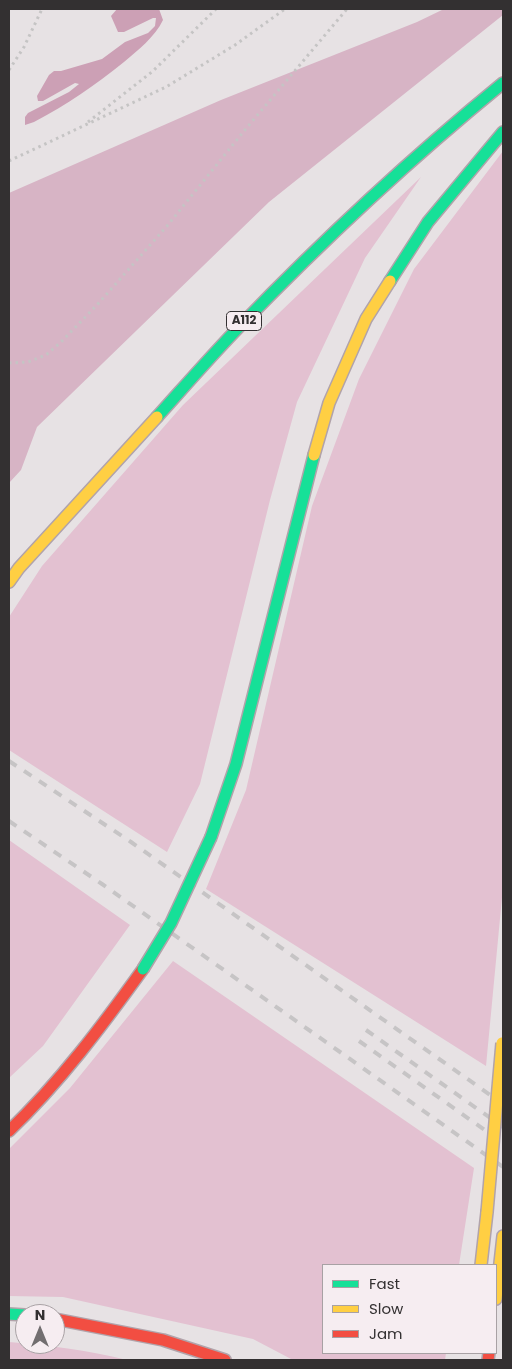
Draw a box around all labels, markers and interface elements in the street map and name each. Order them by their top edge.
road number: A112 [226,312,262,331]
legend [322,1264,497,1354]
text: Fast [369,1273,400,1294]
text: Slow [369,1298,403,1319]
north arrow [15,1304,65,1354]
text: N [35,1305,45,1325]
text: Jam [369,1323,403,1344]

